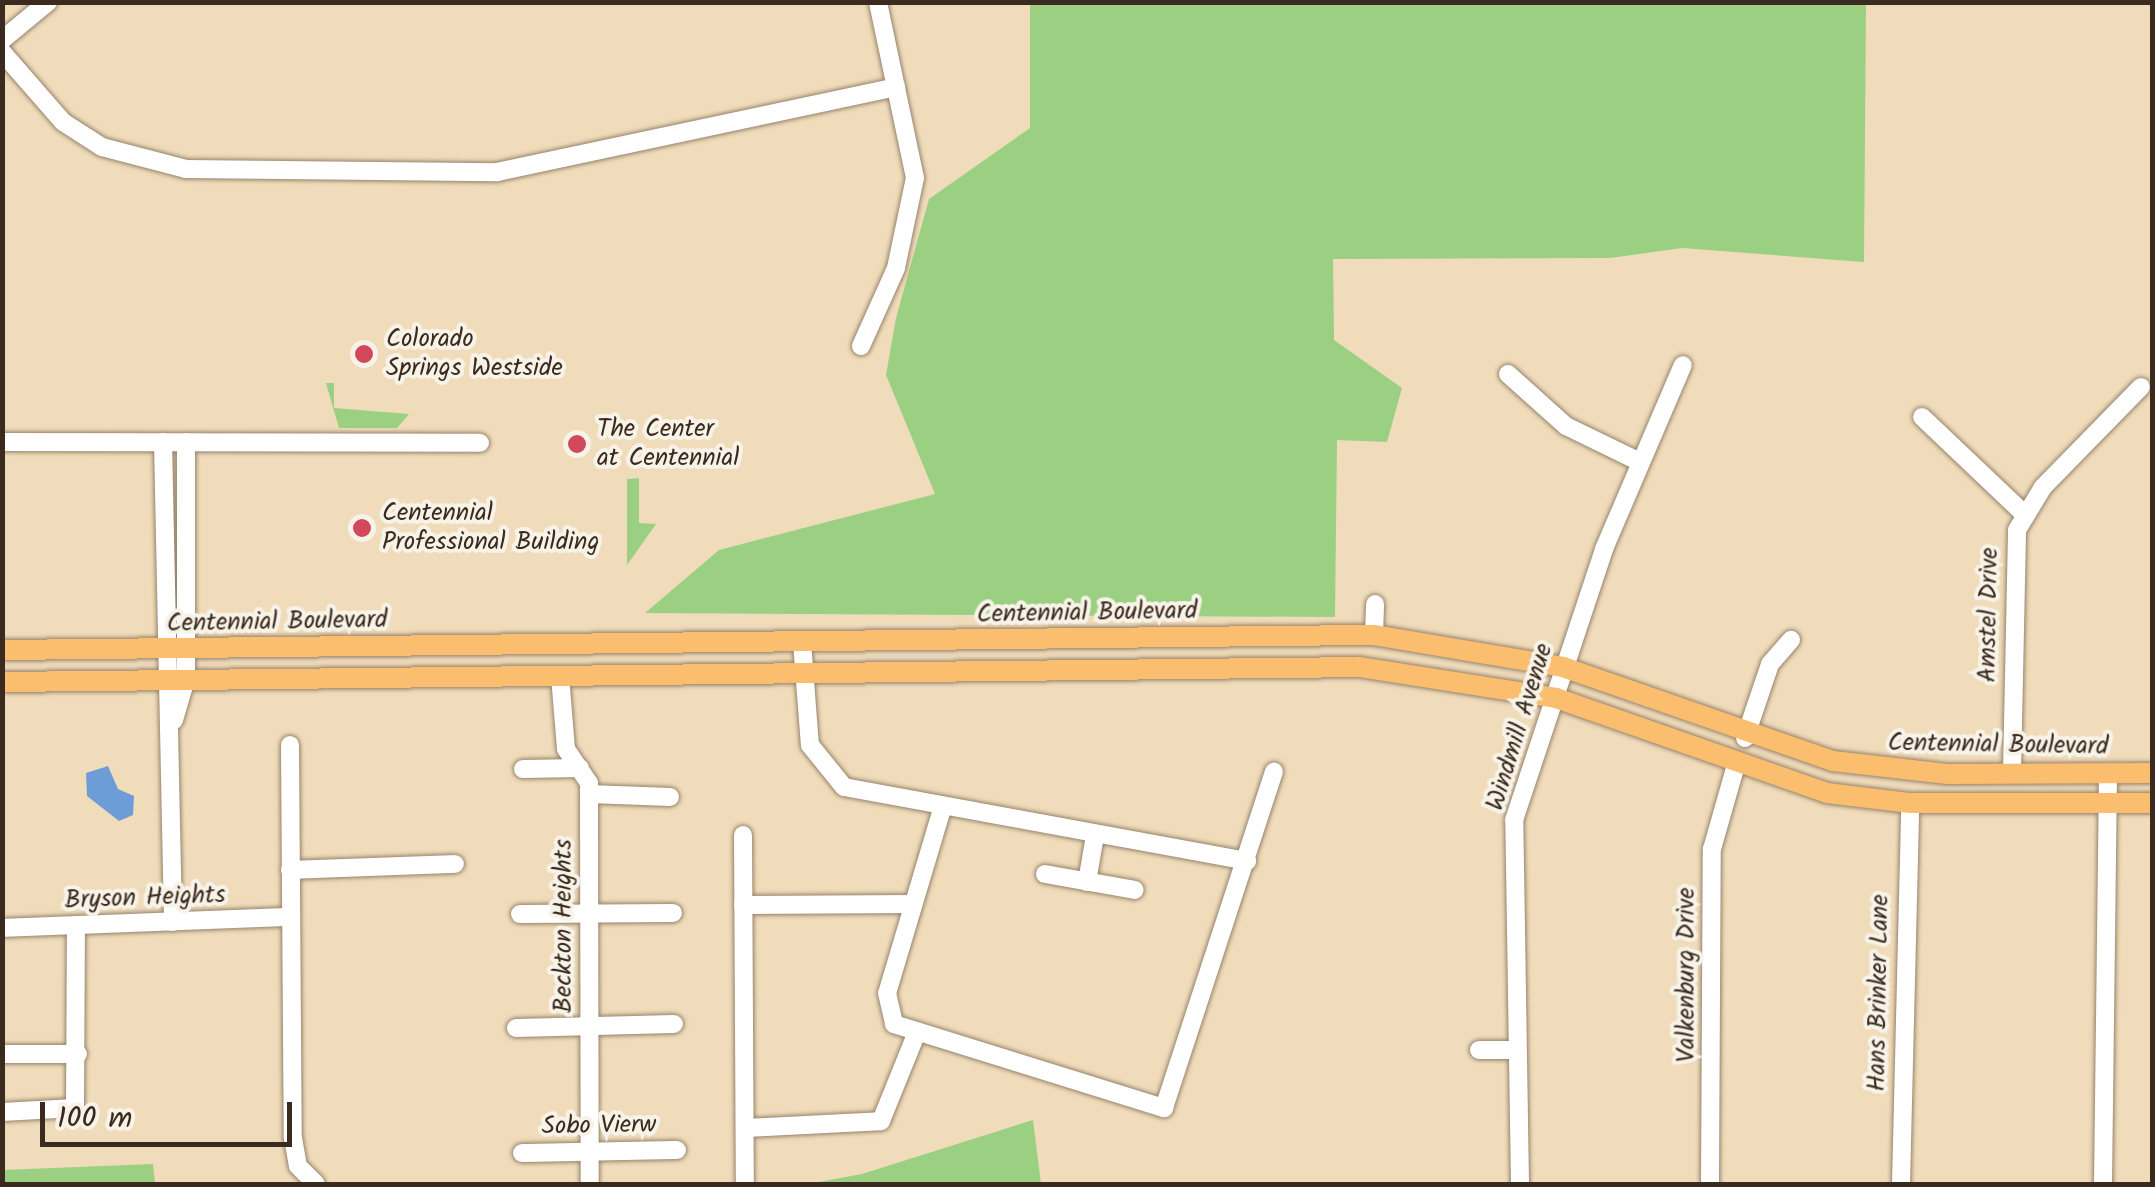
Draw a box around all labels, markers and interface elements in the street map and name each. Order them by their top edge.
place label: Colorado Springs Westside [386,325,563,384]
marker: Colorado Springs Westside [351,341,377,367]
place label: The Center at Centennial [597,415,739,474]
marker: The Center at Centennial [566,433,588,455]
place label: Centennial Professional Building [382,499,599,558]
marker: Centennial Professional Building [351,517,373,539]
street label: Amstel Drive [1973,547,2005,683]
street label: Centennial Boulevard [976,596,1198,630]
street label: Centennial Boulevard [166,605,388,639]
street label: Windmill Avenue [1480,640,1560,814]
street label: Centennial Boulevard [1887,728,2109,762]
street label: Beckton Heights [549,839,579,1013]
street label: Bryson Heights [64,880,226,916]
street label: Valkenburg Drive [1672,888,1702,1062]
street label: Hans Brinker Lane [1862,894,1896,1092]
scale bar [45,1082,298,1144]
text: 100 m [57,1095,132,1143]
street label: Sobo Vierw [541,1110,657,1142]

